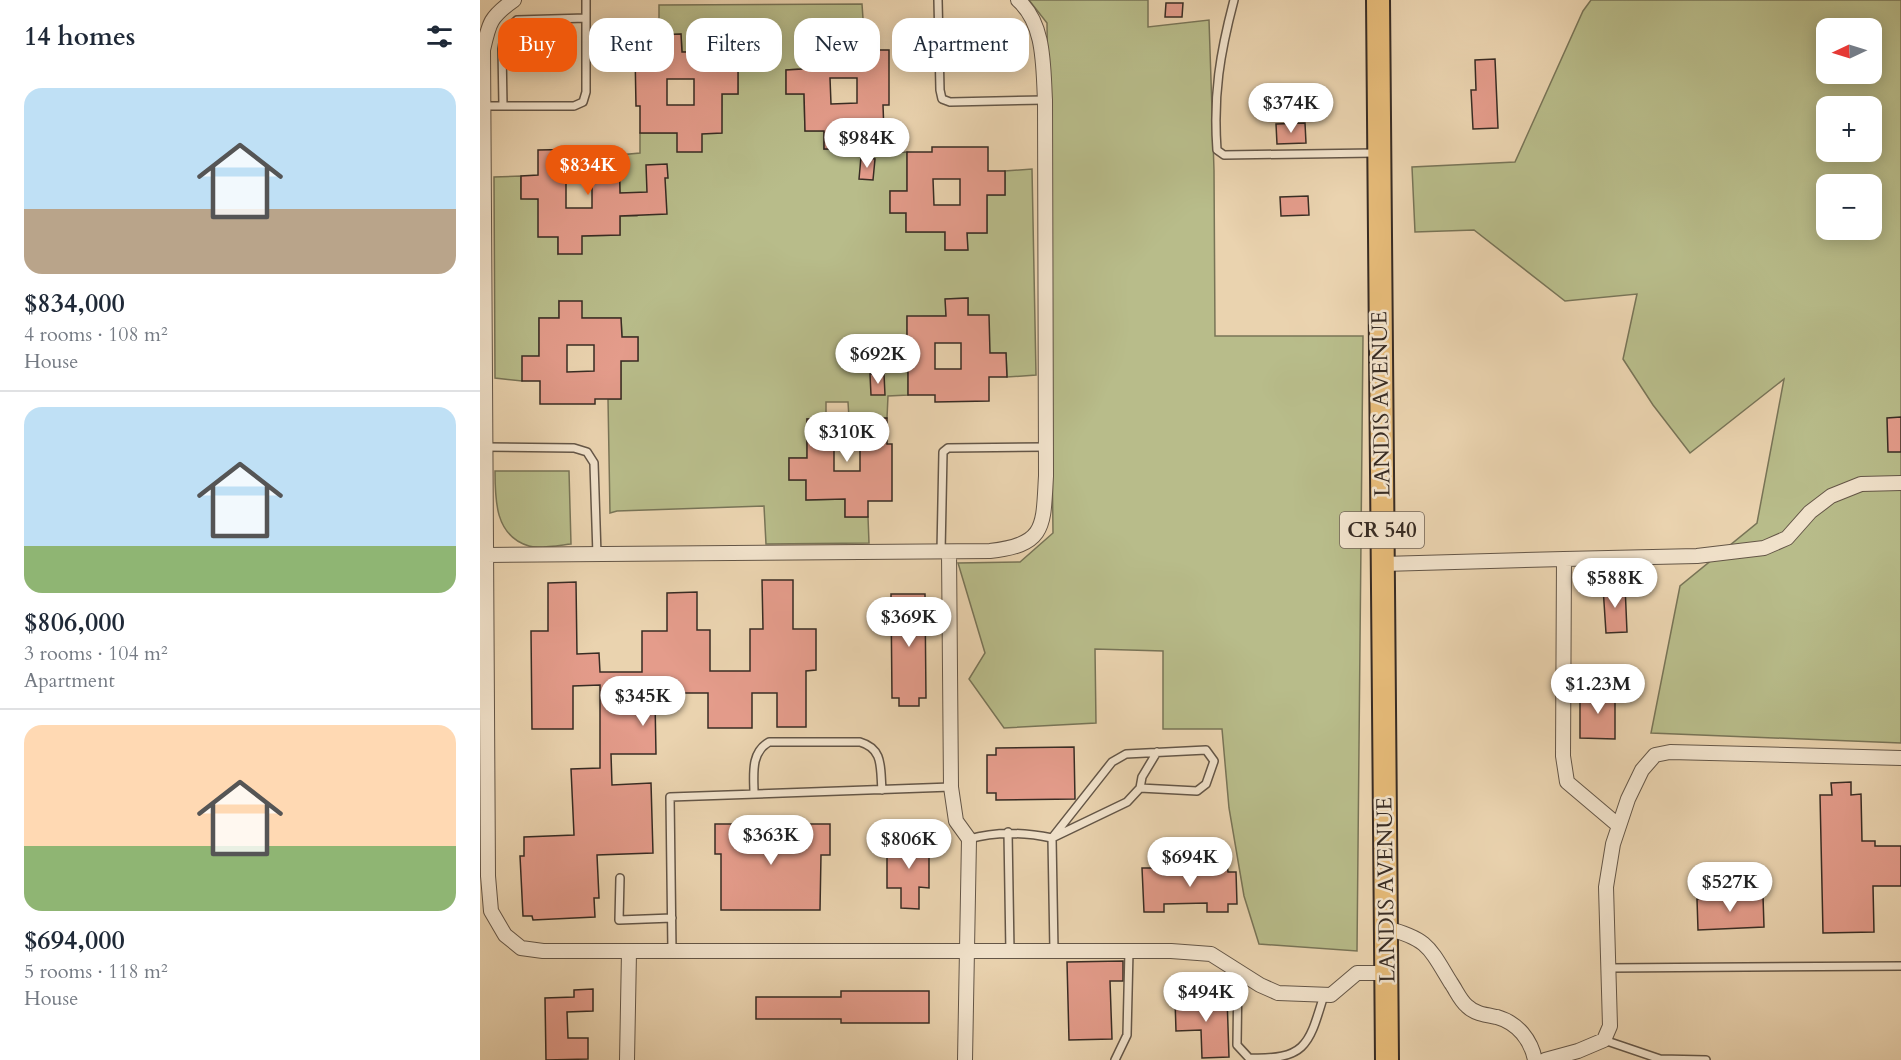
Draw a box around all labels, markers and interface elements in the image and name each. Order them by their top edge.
chip: Buy [498,18,577,72]
chip: Rent [589,18,674,72]
chip: Filters [686,18,782,72]
chip: New [794,18,880,72]
chip: Apartment [892,18,1029,72]
north arrow [1816,18,1882,84]
map controls [1816,18,1882,240]
text: 14 homes [24,19,135,54]
icon: filters [423,20,456,53]
pin: $374K [1249,83,1333,134]
text: $374K [1262,89,1320,116]
button: + [1816,96,1882,162]
pin: $984K [825,118,909,169]
text: $984K [838,124,896,151]
icon: home [186,127,294,235]
pin: $834K [546,145,630,196]
text: $834K [559,151,617,178]
button: − [1816,174,1882,240]
text: $834,000 [24,286,125,321]
street label: LANDIS AVENUE [1364,311,1398,497]
text: 4 rooms · 108 m² [24,321,168,348]
pin: $692K [836,334,920,385]
text: $692K [849,340,907,367]
text: House [24,348,78,375]
pin: $310K [805,412,889,463]
text: $310K [818,418,876,445]
icon: home [186,446,294,554]
road number: CR 540 [1340,512,1424,548]
pin: $588K [1573,558,1657,609]
text: $588K [1586,564,1644,591]
pin: $369K [867,597,951,648]
text: $369K [880,603,938,630]
text: $806,000 [24,605,125,640]
text: 3 rooms · 104 m² [24,640,168,667]
pin: $1.23M [1549,664,1647,715]
text: Apartment [24,667,115,694]
text: $1.23M [1565,670,1631,697]
pin: $345K [601,676,685,727]
text: $345K [614,682,672,709]
icon: home [186,764,294,872]
street label: LANDIS AVENUE [1369,797,1403,983]
pin: $363K [729,815,813,866]
pin: $806K [867,819,951,870]
text: $363K [742,821,800,848]
text: $806K [880,825,938,852]
pin: $694K [1148,837,1232,888]
text: $694K [1161,843,1219,870]
pin: $527K [1688,862,1772,913]
text: $527K [1701,868,1759,895]
text: $694,000 [24,923,125,958]
text: 5 rooms · 118 m² [24,958,168,985]
pin: $494K [1164,972,1248,1023]
text: $494K [1177,978,1235,1005]
text: House [24,985,78,1012]

